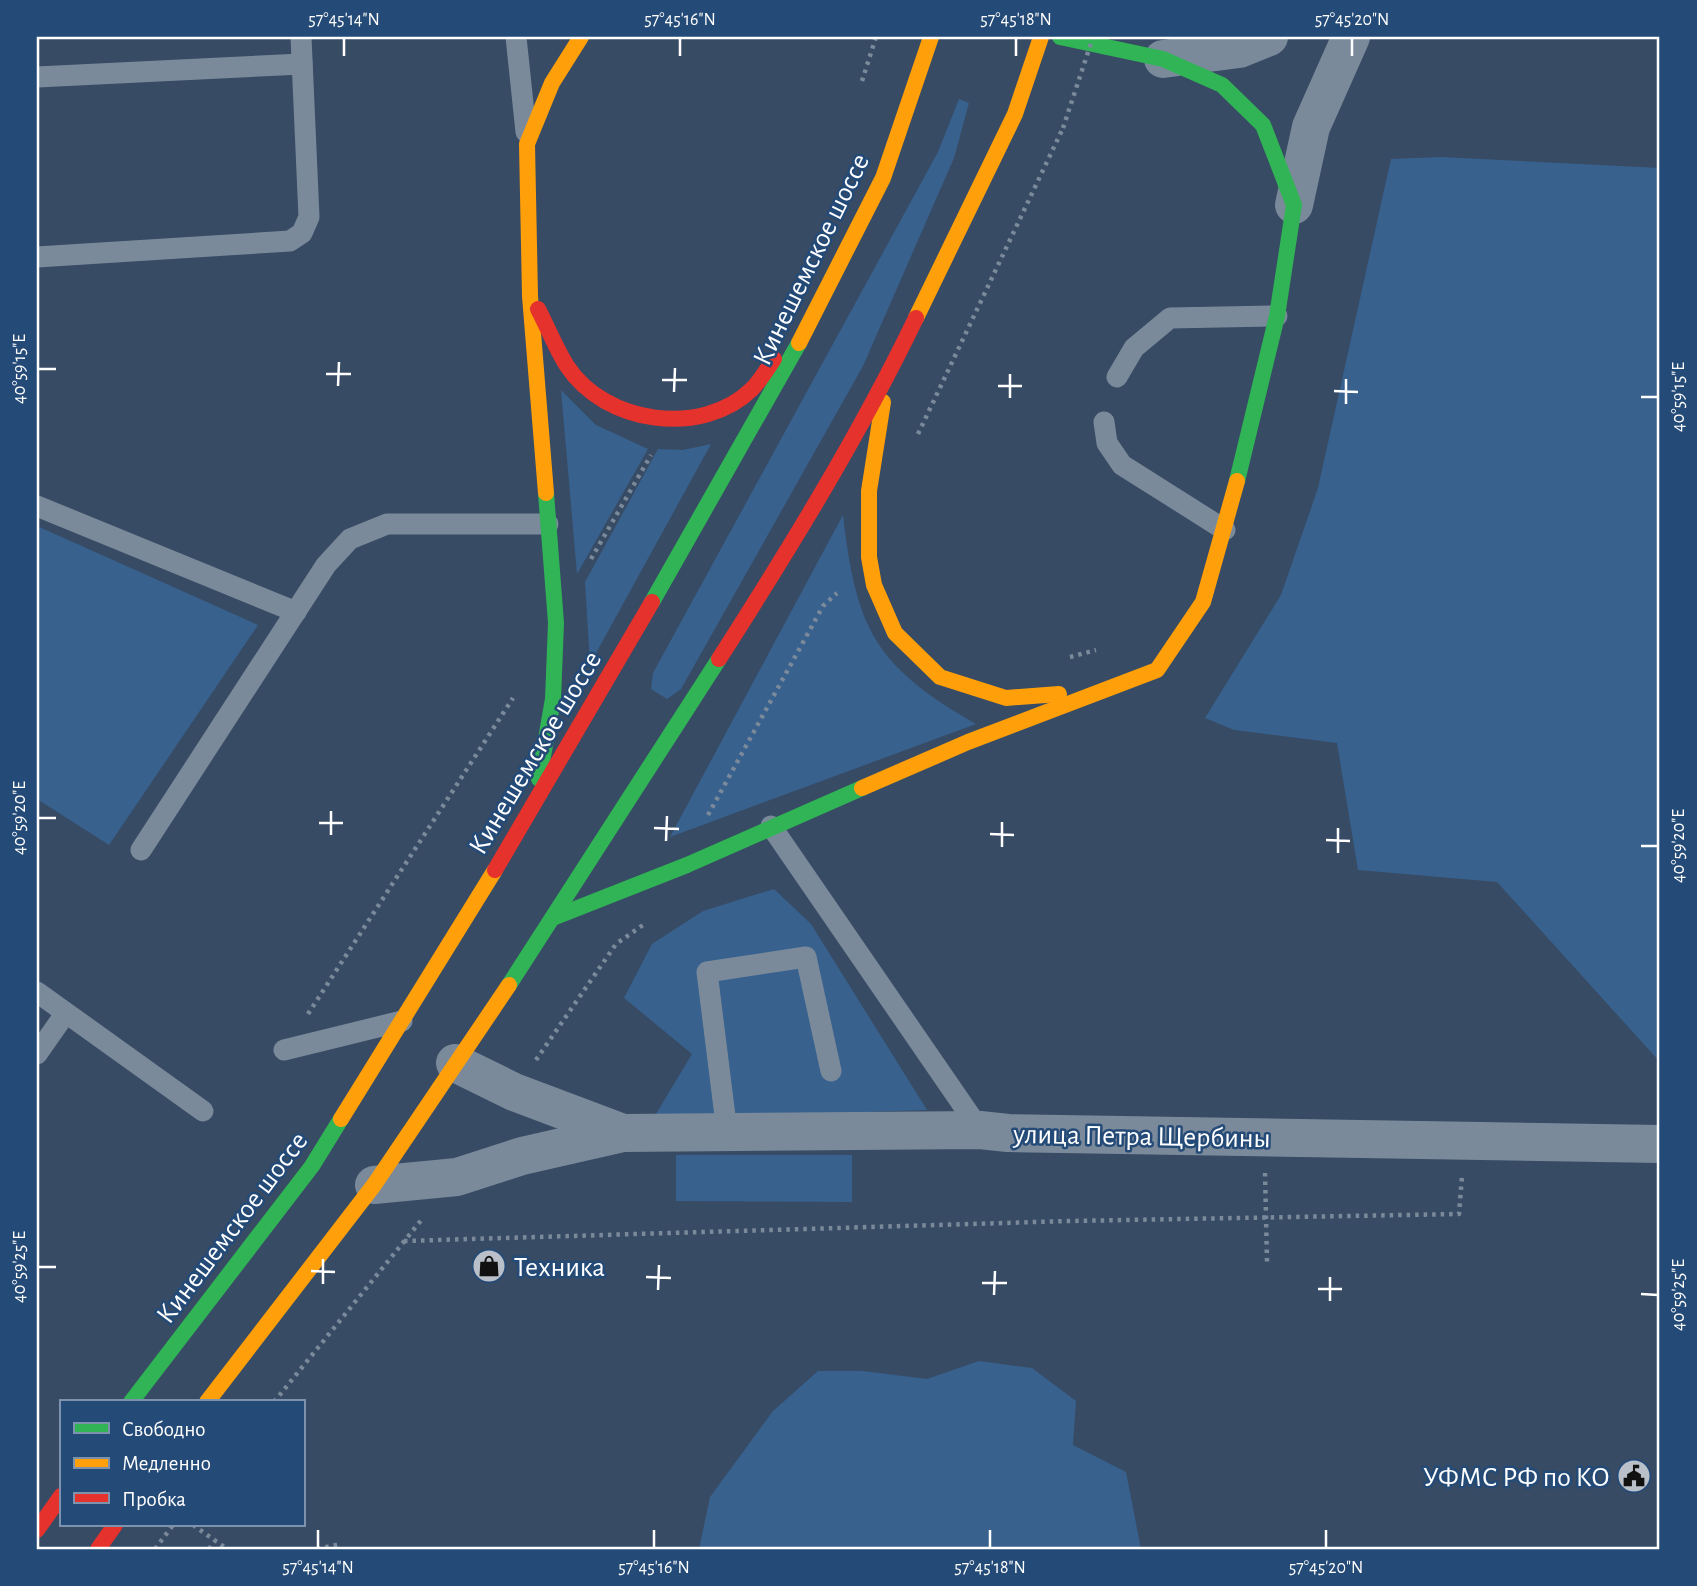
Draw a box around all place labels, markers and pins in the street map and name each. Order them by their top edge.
shop icon: Техника [470,1247,508,1285]
place label: Техника [514,1254,605,1282]
public building icon: УФМС РФ по КО [1615,1457,1653,1495]
place label: УФМС РФ по КО [1423,1464,1610,1492]

